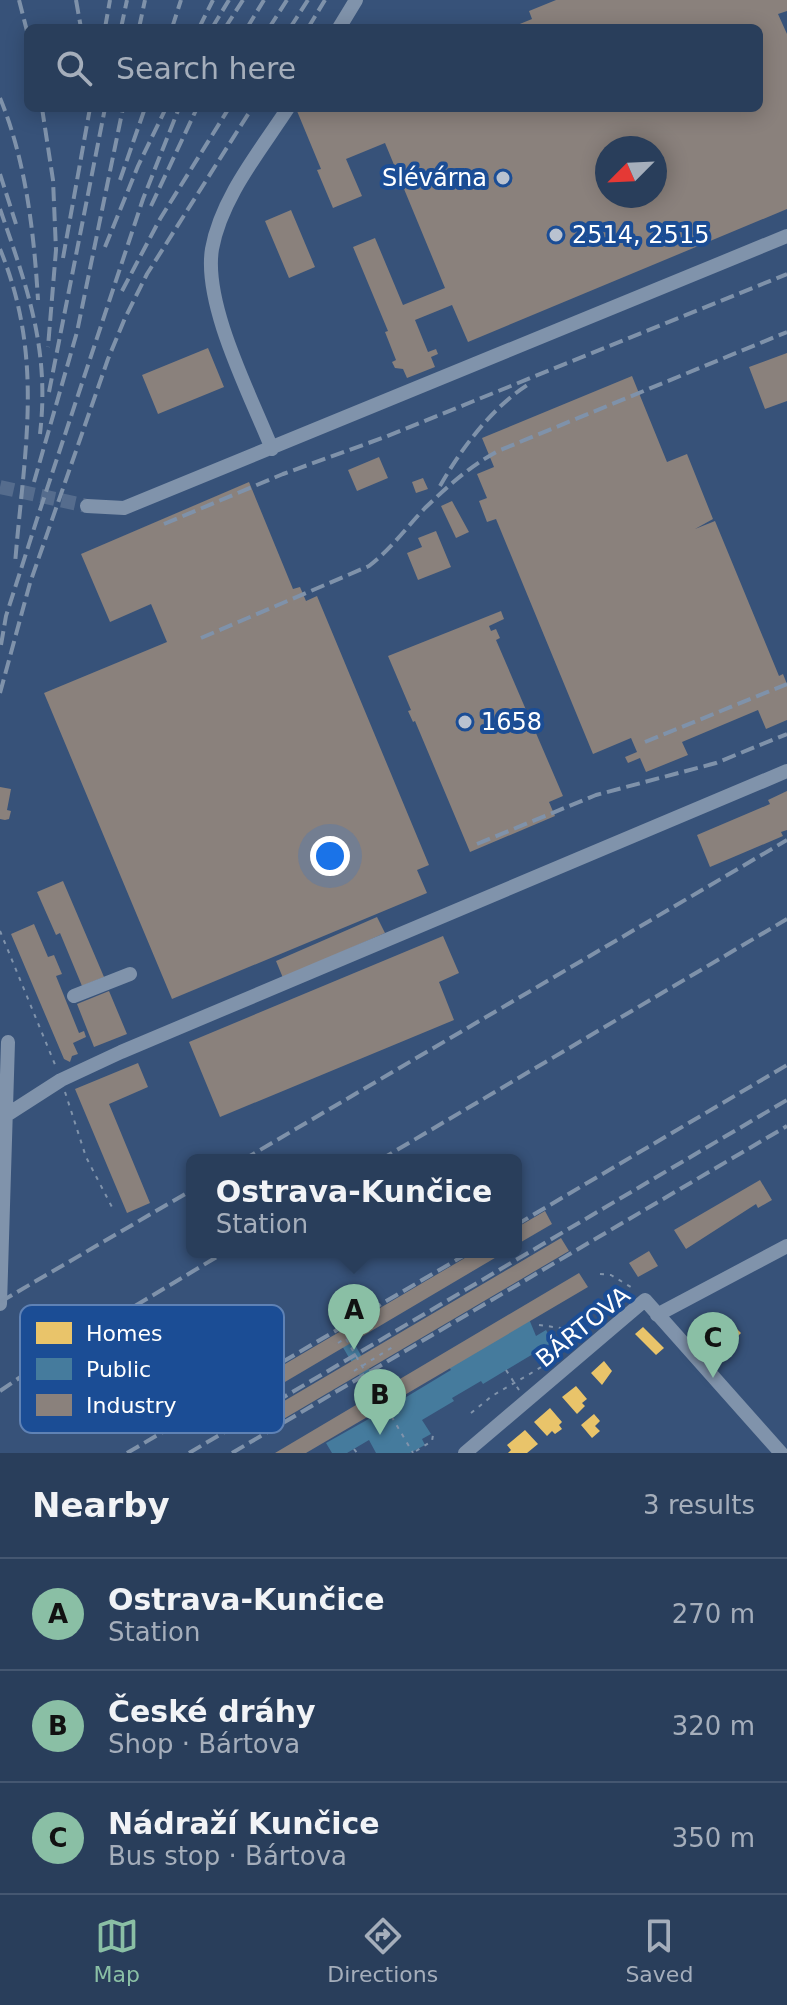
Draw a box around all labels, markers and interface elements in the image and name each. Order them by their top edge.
search box [24,24,763,112]
icon: search [52,46,96,90]
text: Search here [116,51,296,86]
north arrow [595,136,667,208]
place label: Slévárna [382,164,487,192]
marker: Slévárna [494,169,512,187]
place label: 2514, 2515 [572,221,709,249]
marker: 2514, 2515 [547,226,565,244]
place label: 1658 [481,708,542,736]
marker: 1658 [456,713,474,731]
your location [310,836,350,876]
popup [186,1154,522,1258]
text: Ostrava-Kunčice [216,1174,492,1209]
text: Station [216,1209,308,1239]
street label: BÁRTOVA [530,1280,636,1373]
pin: A [328,1284,380,1350]
legend [20,1305,284,1433]
pin: C [687,1312,739,1378]
text: Homes [86,1321,162,1346]
text: Public [86,1357,151,1382]
pin: B [354,1369,406,1435]
text: Industry [86,1393,177,1418]
text: Nearby [32,1485,170,1525]
text: 3 results [643,1490,755,1520]
text: Ostrava-Kunčice [108,1582,385,1617]
text: A [48,1599,68,1629]
text: 270 m [672,1599,755,1629]
text: Station [108,1617,200,1647]
text: České dráhy [108,1694,316,1729]
text: B [48,1711,68,1741]
text: 320 m [672,1711,755,1741]
text: Shop · Bártova [108,1729,300,1759]
text: Nádraží Kunčice [108,1806,380,1841]
text: C [48,1823,68,1853]
text: 350 m [672,1823,755,1853]
text: Bus stop · Bártova [108,1841,347,1871]
tab: Map [94,1914,140,1987]
tab: Directions [327,1914,438,1987]
tab: Saved [625,1914,693,1987]

